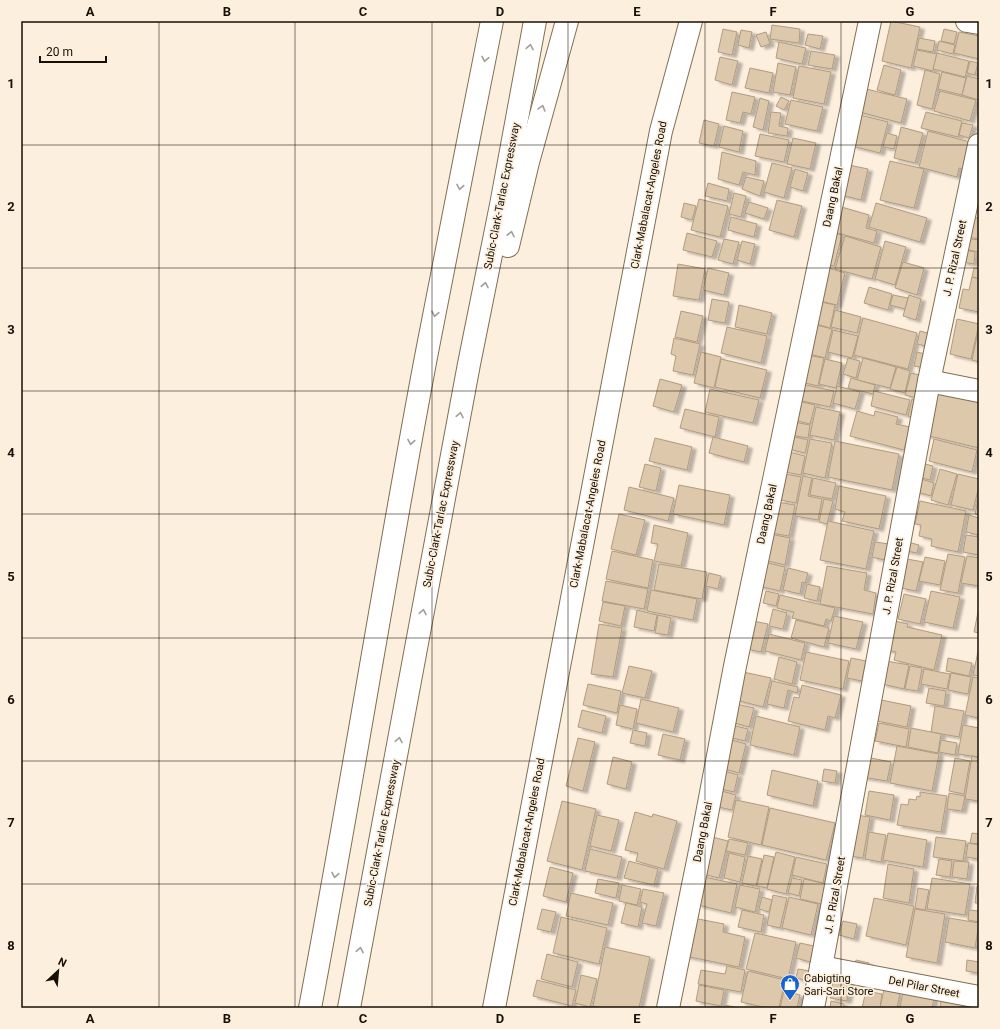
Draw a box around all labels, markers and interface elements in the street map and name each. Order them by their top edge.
text: A [86,4,95,19]
text: B [223,4,231,19]
text: C [359,4,368,19]
text: D [496,4,504,19]
text: E [633,4,641,19]
text: F [769,4,777,19]
text: G [906,4,915,19]
scale bar [40,38,106,64]
one-way arrow [525,44,534,50]
text: 20 m [46,45,73,59]
one-way arrow [481,56,490,62]
text: 1 [7,76,15,91]
text: 1 [985,76,993,91]
one-way arrow [537,105,546,112]
street label: Clark-Mabalacat-Angeles Road [628,120,670,270]
street label: Subic-Clark-Tarlac Expressway [481,121,523,271]
street label: Daang Bakal [820,166,846,228]
one-way arrow [456,184,464,190]
text: 2 [7,199,15,214]
text: 2 [985,199,993,214]
street label: J. P. Rizal Street [941,218,970,297]
one-way arrow [506,231,514,237]
one-way arrow [480,281,489,288]
one-way arrow [431,311,439,317]
text: 3 [7,322,15,337]
text: 3 [985,322,993,337]
one-way arrow [455,412,463,418]
one-way arrow [407,439,416,445]
street label: Subic-Clark-Tarlac Expressway [420,439,462,589]
street label: Clark-Mabalacat-Angeles Road [567,439,609,589]
text: 4 [7,445,15,460]
text: 4 [985,445,993,460]
street label: Daang Bakal [754,483,780,545]
street label: J. P. Rizal Street [880,536,906,615]
text: 5 [7,569,15,584]
text: 5 [985,569,993,584]
one-way arrow [418,609,427,615]
text: 6 [7,692,15,707]
text: 6 [985,692,993,707]
one-way arrow [395,736,403,743]
street label: Clark-Mabalacat-Angeles Road [506,757,548,907]
street label: Subic-Clark-Tarlac Expressway [361,758,403,908]
street label: Daang Bakal [691,801,715,863]
text: 7 [7,815,15,830]
text: 7 [985,815,993,830]
street label: J. P. Rizal Street [822,855,848,934]
one-way arrow [331,872,340,878]
text: 8 [7,938,15,953]
text: 8 [985,938,993,953]
one-way arrow [356,947,364,953]
north arrow [38,951,78,991]
text: N [56,955,69,970]
place label: Cabigting Sari-Sari Store [804,972,874,998]
shop icon: Cabigting Sari-Sari Store [779,973,801,1001]
street label: Del Pilar Street [887,974,961,1000]
text: A [86,1011,95,1026]
text: B [223,1011,231,1026]
text: C [359,1011,368,1026]
text: D [496,1011,504,1026]
text: E [633,1011,641,1026]
text: F [769,1011,777,1026]
text: G [906,1011,915,1026]

